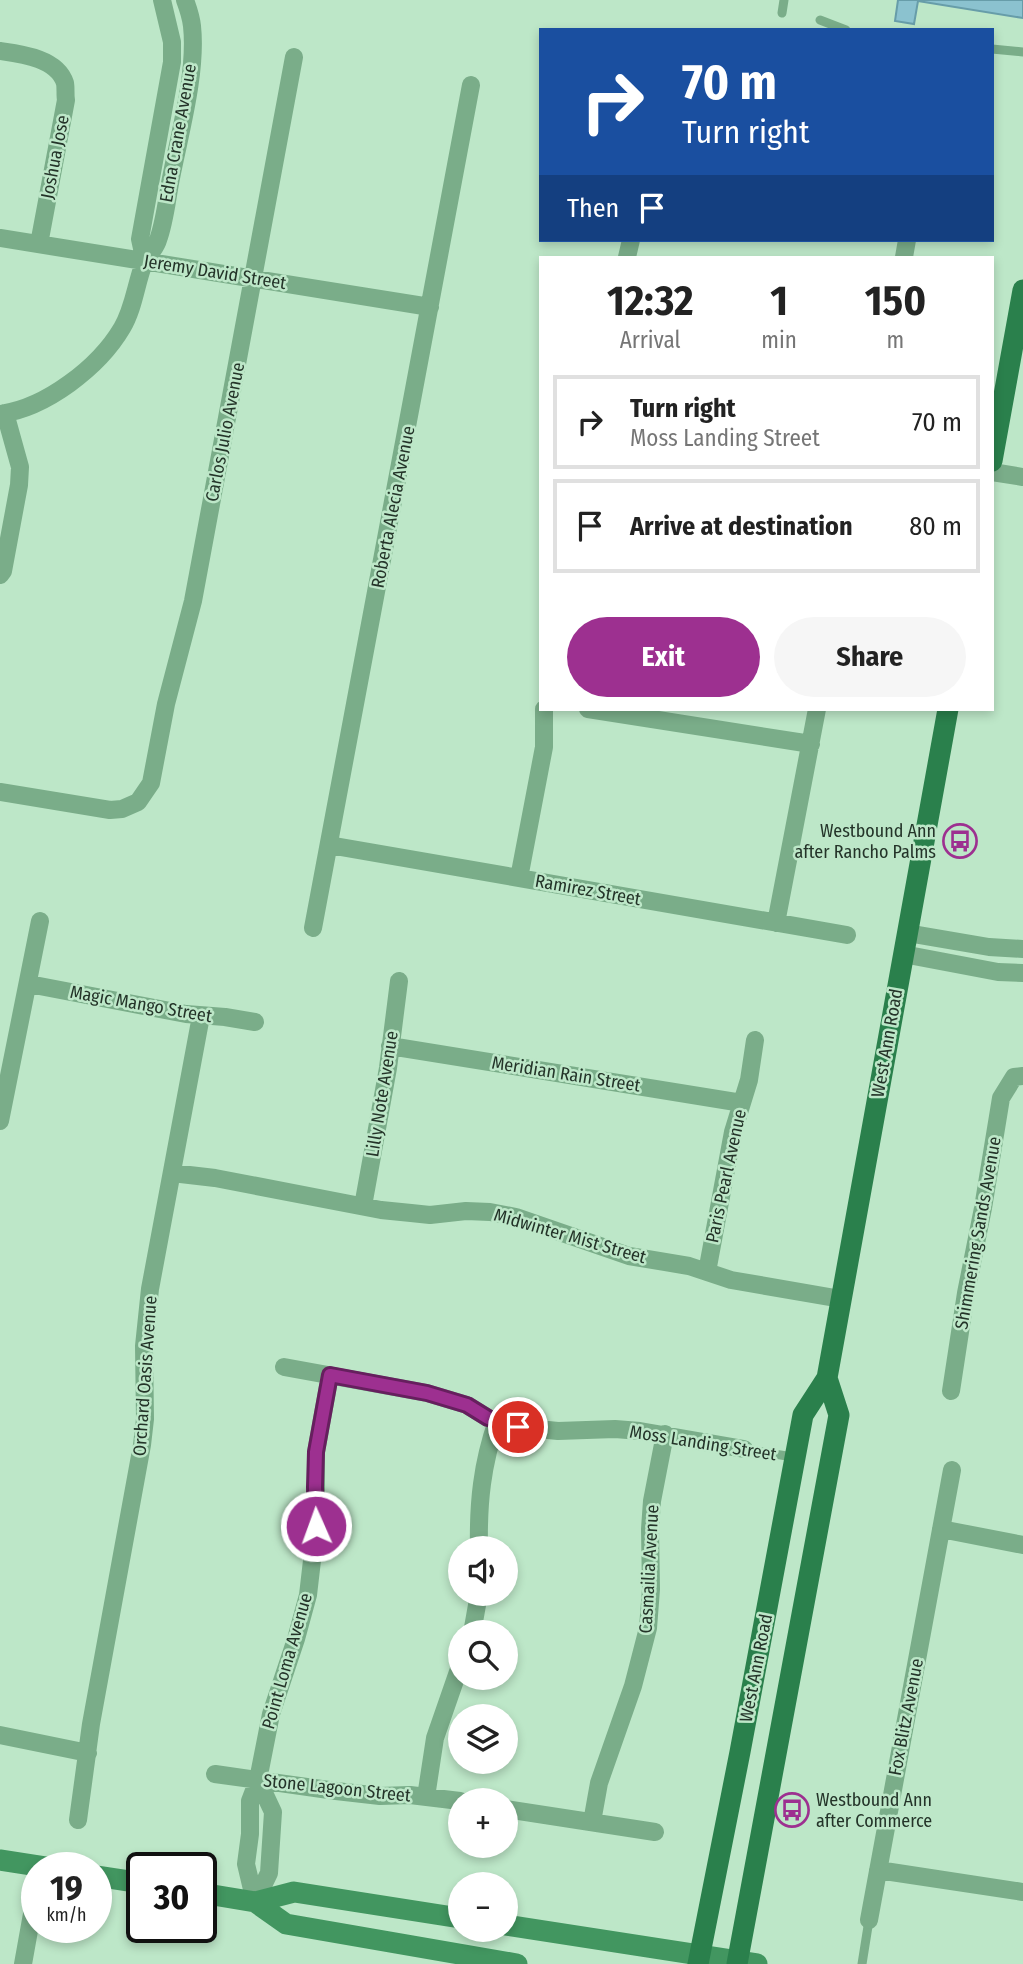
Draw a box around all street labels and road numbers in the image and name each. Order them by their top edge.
street label: Edna Crane Avenue [155,62,201,204]
street label: Joshua Jose [36,113,74,201]
street label: Jeremy David Street [142,250,288,294]
street label: Carlos Julio Avenue [201,360,249,504]
street label: Roberta Alecia Avenue [366,424,420,590]
street label: Ramirez Street [533,870,643,910]
street label: Magic Mango Street [68,981,214,1027]
street label: West Ann Road [867,987,907,1099]
street label: Lilly Note Avenue [361,1029,403,1159]
street label: Meridian Rain Street [490,1051,642,1097]
street label: Paris Pearl Avenue [701,1107,751,1245]
street label: Shimmering Sands Avenue [950,1135,1006,1331]
street label: Midwinter Mist Street [491,1204,649,1268]
street label: Orchard Oasis Avenue [128,1295,162,1457]
street label: Moss Landing Street [628,1421,778,1465]
street label: Casmailia Avenue [635,1504,663,1634]
street label: Point Loma Avenue [257,1590,317,1732]
street label: West Ann Road [735,1612,777,1724]
street label: Fox Blitz Avenue [884,1656,928,1778]
street label: Stone Lagoon Street [262,1769,412,1807]

